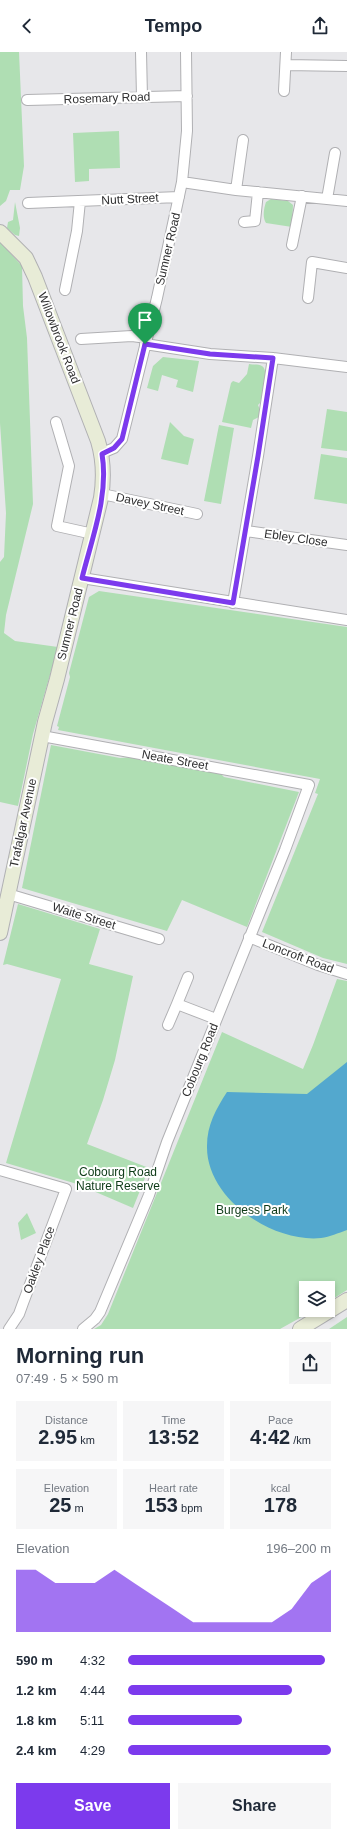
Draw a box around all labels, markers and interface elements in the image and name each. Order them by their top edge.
icon: back [16,15,38,37]
icon: share [309,15,331,37]
text: Tempo [145,16,202,36]
street label: Rosemary Road [63,89,151,107]
street label: Nutt Street [101,190,160,207]
street label: Sumner Road [153,211,183,287]
street label: Willowbrook Road [35,290,83,386]
pin [128,303,162,344]
icon: arrive [134,309,156,331]
street label: Davey Street [115,490,186,518]
street label: Ebley Close [263,527,329,549]
street label: Sumner Road [54,586,86,662]
street label: Neate Street [141,747,210,773]
street label: Trafalgar Avenue [7,777,39,869]
street label: Waite Street [51,900,118,932]
street label: Loncroft Road [260,936,336,976]
street label: Cobourg Road [179,1021,221,1099]
park label: Cobourg Road Nature Reserve [76,1165,160,1193]
park label: Burgess Park [216,1203,289,1217]
street label: Oakley Place [20,1224,58,1296]
map controls [299,1281,335,1317]
button: layers [299,1281,335,1317]
button: share [289,1342,331,1384]
text: Morning run [16,1343,144,1368]
text: 07:49 · 5 × 590 m [16,1371,118,1386]
text: Distance [45,1414,88,1426]
text: Time [161,1414,186,1426]
text: Pace [268,1414,293,1426]
text: 2.95 [38,1426,77,1448]
text: 13:52 [148,1426,199,1448]
text: 4:42 [250,1426,290,1448]
text: km [77,1434,95,1446]
text: /km [290,1434,311,1446]
text: Elevation [44,1482,89,1494]
text: Heart rate [149,1482,198,1494]
text: kcal [271,1482,290,1494]
text: 25 [49,1494,72,1516]
text: 153 [145,1494,178,1516]
text: 178 [264,1494,297,1516]
text: m [72,1502,84,1514]
text: bpm [178,1502,202,1514]
text: Elevation [16,1541,69,1556]
text: 196–200 m [266,1541,331,1556]
text: 590 m [16,1653,53,1668]
text: 4:32 [80,1653,105,1668]
text: 1.2 km [16,1683,56,1698]
text: 4:44 [80,1683,105,1698]
text: 1.8 km [16,1713,56,1728]
text: 5:11 [80,1713,104,1728]
text: 2.4 km [16,1743,56,1758]
text: 4:29 [80,1743,105,1758]
button: Save [16,1783,170,1829]
button: Share [178,1783,331,1829]

